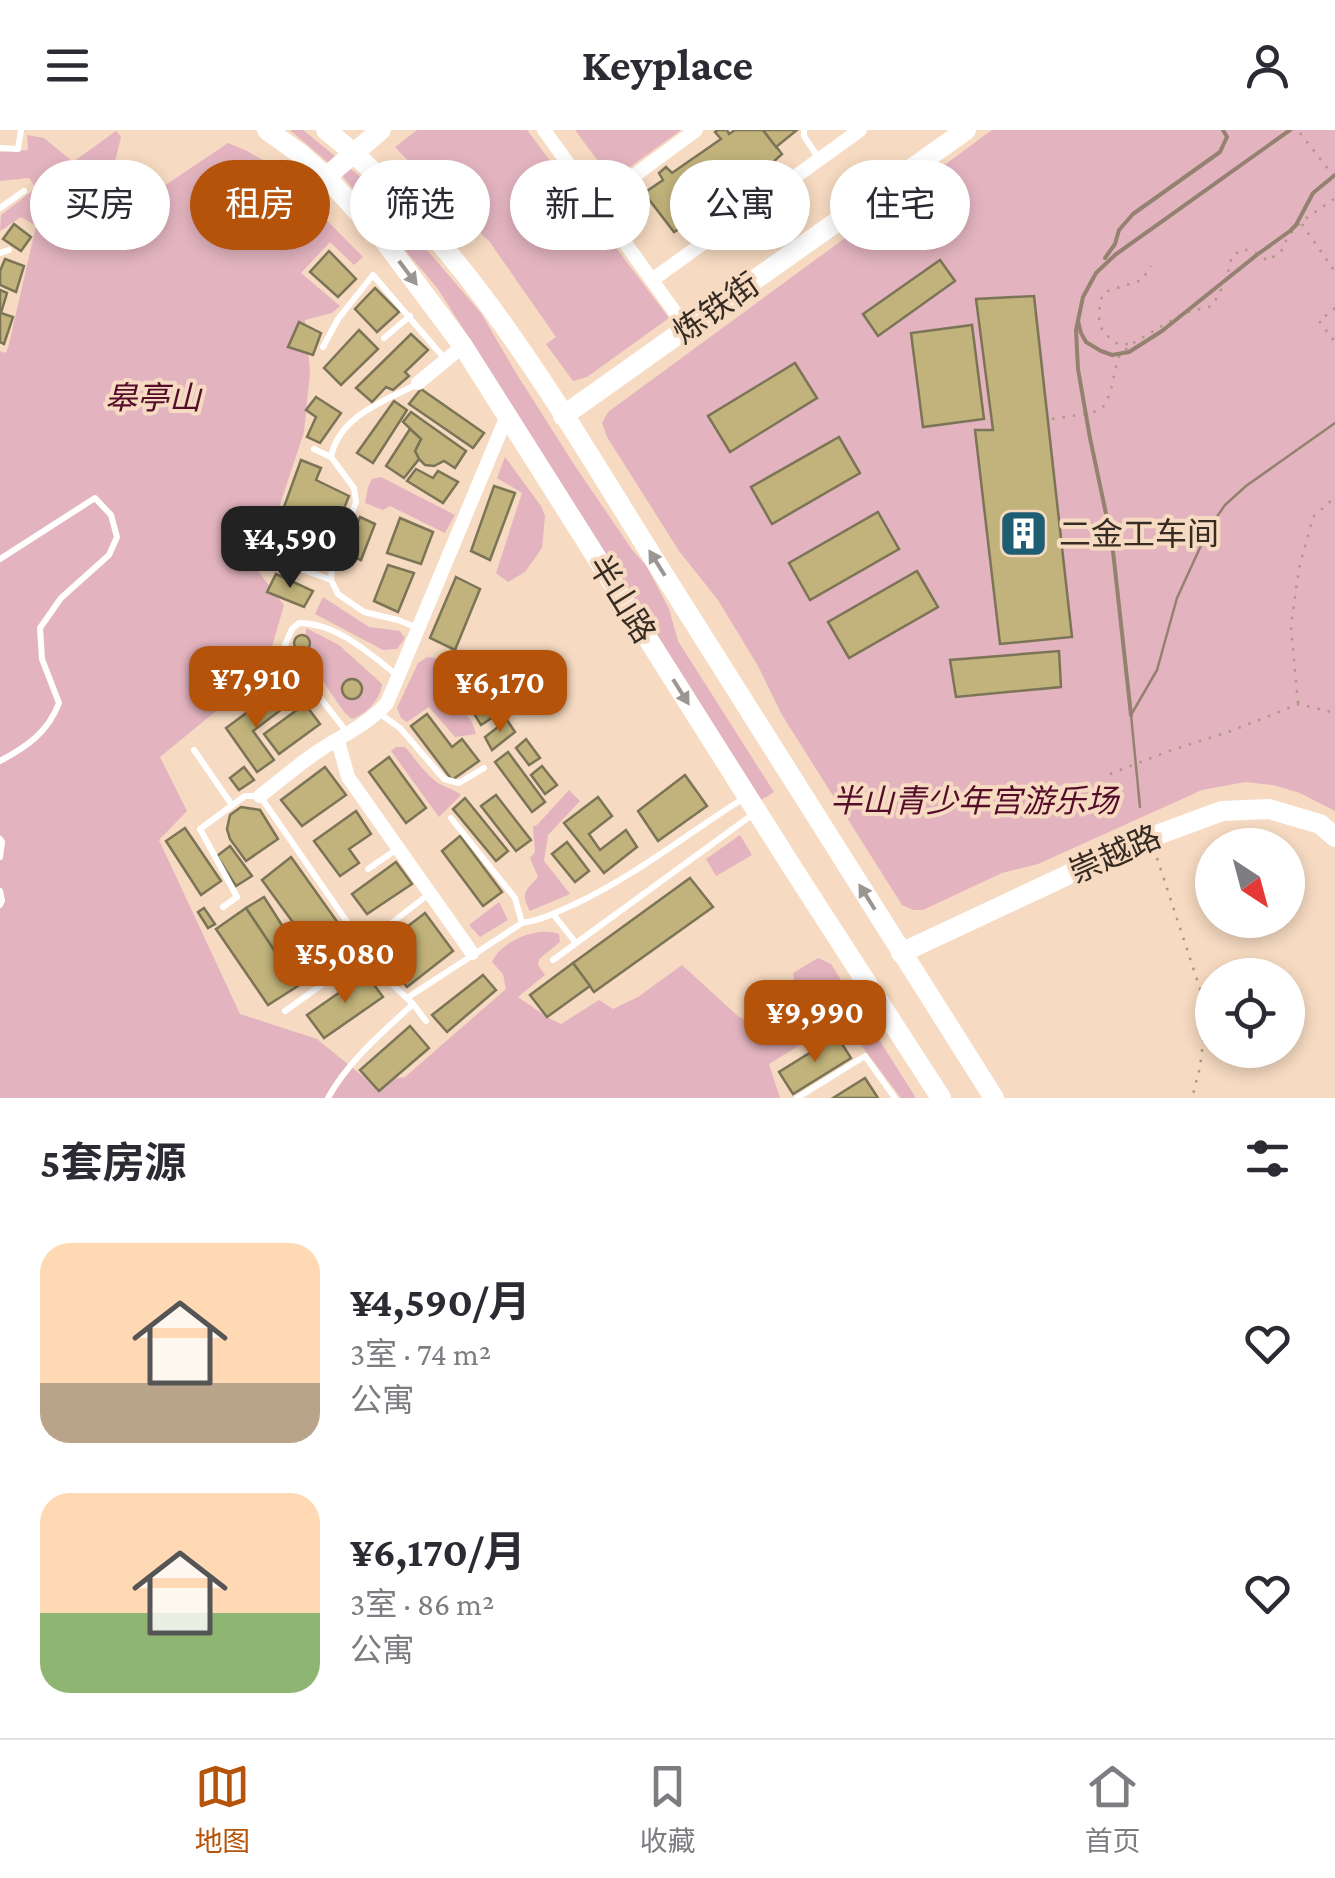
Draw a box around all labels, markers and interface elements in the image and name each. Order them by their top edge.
icon: menu [40,38,95,93]
icon: person [1240,38,1295,93]
text: Keyplace [582,40,753,90]
chip: 买房 [30,160,170,250]
chip: 租房 [190,160,330,250]
chip: 筛选 [350,160,490,250]
chip: 新上 [510,160,650,250]
chip: 公寓 [670,160,810,250]
chip: 住宅 [830,160,970,250]
one-way arrow [398,260,418,286]
street label: 炼铁街 [666,266,766,350]
park label: 皋亭山 [105,380,203,416]
pin: ¥4,590 [209,506,371,591]
building icon: 二金工车间 [998,508,1050,560]
place label: 二金工车间 [1059,516,1219,552]
text: ¥4,590 [243,520,337,556]
street label: 半山路 [581,549,663,649]
one-way arrow [648,549,666,577]
pin: ¥7,910 [175,646,337,731]
pin: ¥6,170 [419,650,581,735]
text: ¥7,910 [211,660,301,696]
text: ¥6,170 [455,664,545,700]
one-way arrow [672,678,689,706]
park label: 半山青少年宫游乐场 [830,783,1121,819]
street label: 崇越路 [1064,818,1166,890]
north arrow [1195,828,1305,938]
map controls [1195,828,1305,1068]
one-way arrow [859,883,876,911]
pin: ¥5,080 [264,921,426,1006]
text: ¥5,080 [295,935,395,971]
button: locate [1195,958,1305,1068]
pin: ¥9,990 [734,980,896,1065]
text: ¥9,990 [766,994,864,1030]
icon: filters [1240,1131,1295,1186]
text: 5套房源 [40,1139,187,1186]
text: ¥4,590/月 [350,1278,530,1325]
icon: home [120,1283,240,1403]
icon: heart [1240,1316,1295,1371]
text: 3室 · 74 m² [350,1336,491,1372]
text: 公寓 [350,1382,414,1418]
text: ¥6,170/月 [350,1528,526,1575]
icon: home [120,1533,240,1653]
icon: heart [1240,1566,1295,1621]
text: 3室 · 86 m² [350,1586,495,1622]
text: 公寓 [350,1632,414,1668]
tab: 地图 [194,1759,251,1859]
tab: 收藏 [639,1759,696,1859]
tab: 首页 [1084,1759,1141,1859]

